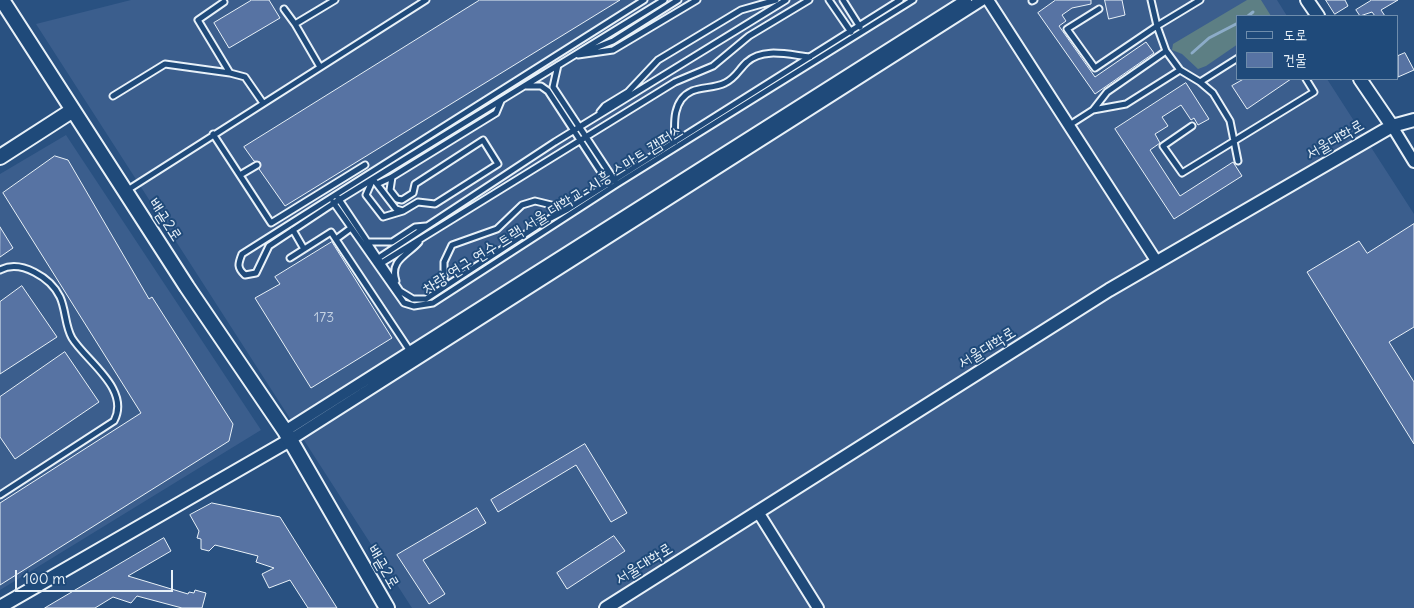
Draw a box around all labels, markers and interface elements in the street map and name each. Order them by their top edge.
legend [1236,15,1399,80]
text: 도로 [1283,25,1307,44]
text: 건물 [1283,50,1307,69]
street label: 서울대학로 [1302,116,1368,164]
street label: 차량 연구 연수 트랙 서울 대학교-시흥 스마트 캠퍼스 [419,121,687,299]
street label: 배곧2로 [144,195,186,245]
house number: 173 [314,310,334,326]
street label: 서울대학로 [955,323,1019,373]
street label: 서울대학로 [612,539,676,589]
street label: 배곧2로 [363,542,403,592]
scale bar [18,560,175,592]
text: 100 m [23,569,65,588]

